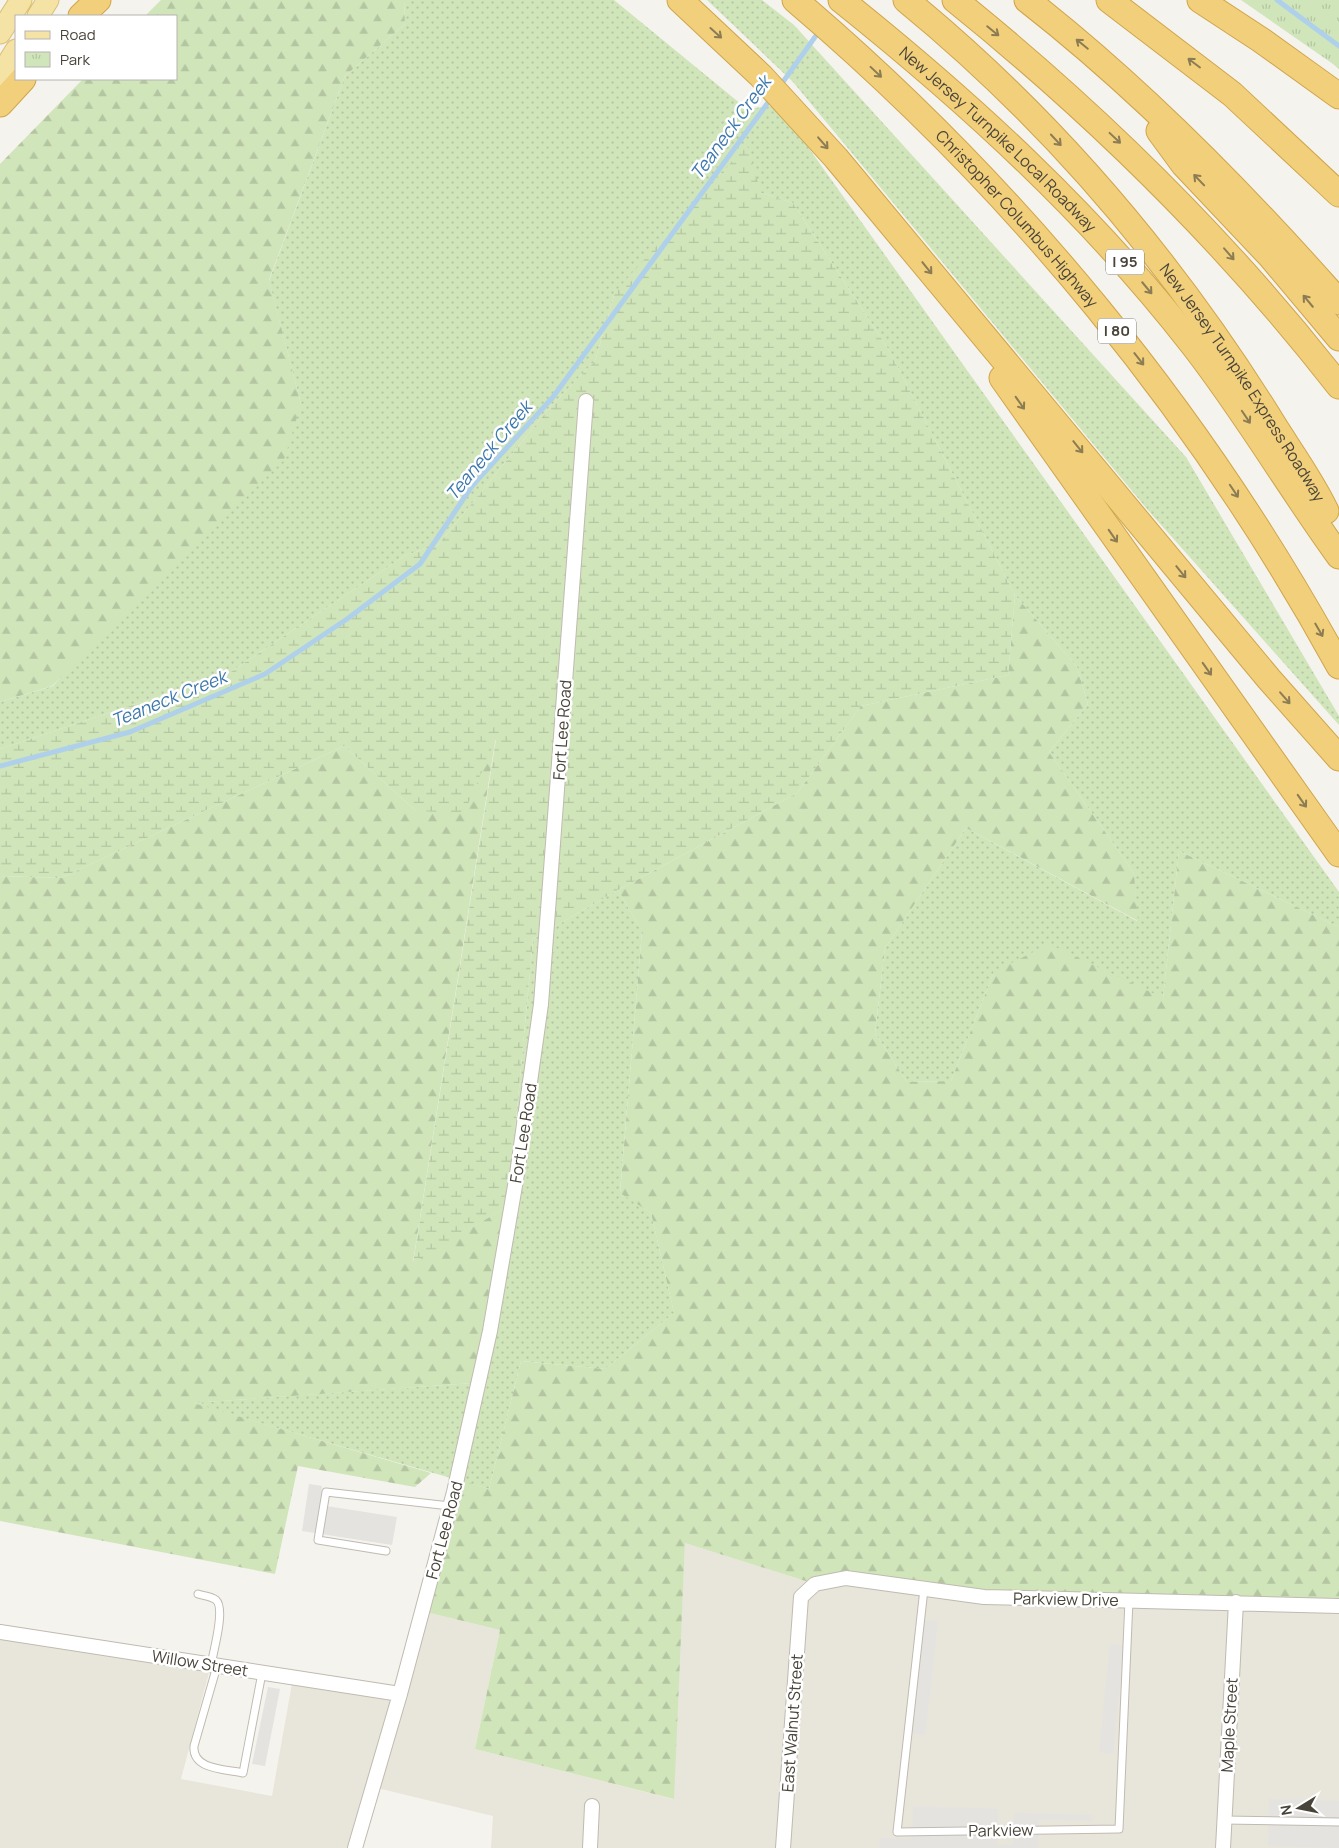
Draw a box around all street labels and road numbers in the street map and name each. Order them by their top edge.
street label: New Jersey Turnpike Local Roadway [895,41,1102,237]
street label: Christopher Columbus Highway [931,125,1104,312]
road number: I 95 [1106,250,1144,274]
street label: New Jersey Turnpike Express Roadway [1155,259,1331,506]
road number: I 80 [1098,318,1136,344]
street label: Fort Lee Road [548,679,576,781]
street label: Fort Lee Road [504,1082,542,1184]
street label: Fort Lee Road [420,1479,468,1581]
street label: Parkview Drive [1013,1587,1119,1611]
street label: Willow Street [150,1645,250,1681]
street label: East Walnut Street [776,1653,808,1793]
street label: Maple Street [1216,1677,1242,1773]
street label: Parkview [968,1818,1034,1842]

